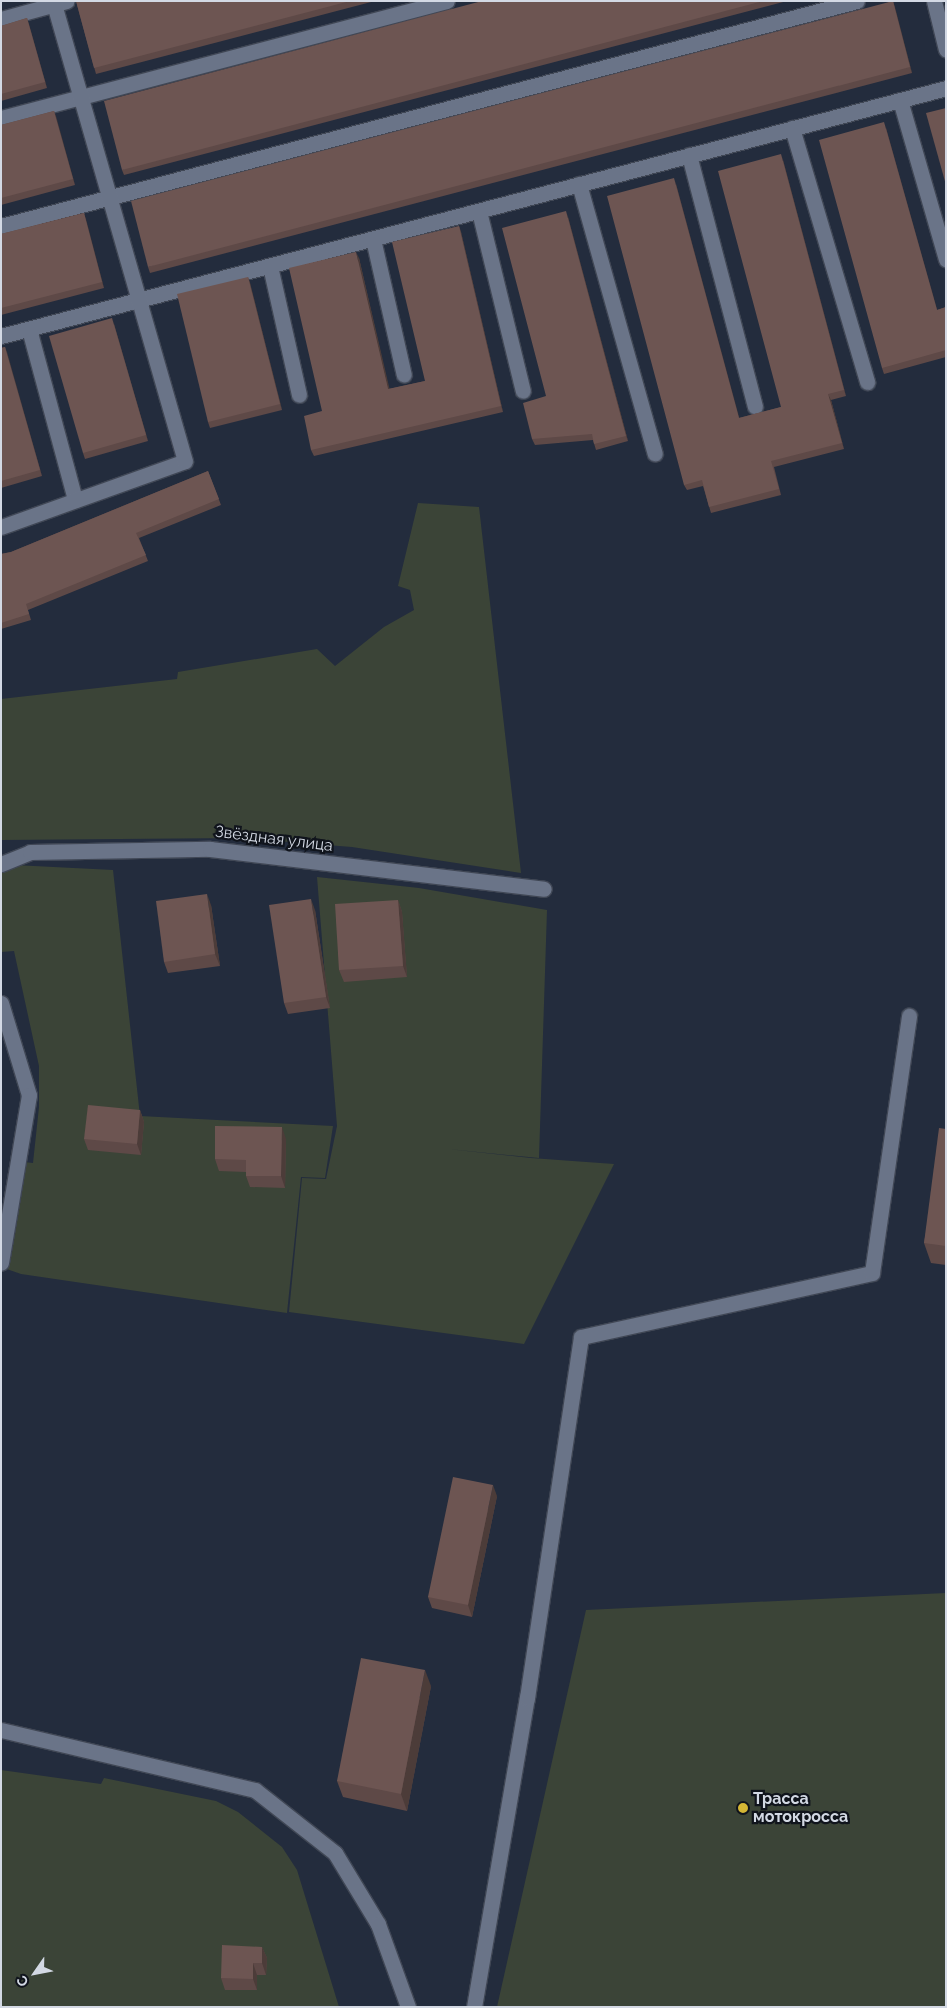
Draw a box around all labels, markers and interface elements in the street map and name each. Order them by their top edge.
street label: Звёздная улица [214,822,334,856]
place label: Трасса мотокросса [753,1789,848,1827]
marker: Трасса мотокросса [737,1802,749,1814]
north arrow [10,1948,60,1998]
text: С [13,1973,32,1990]

